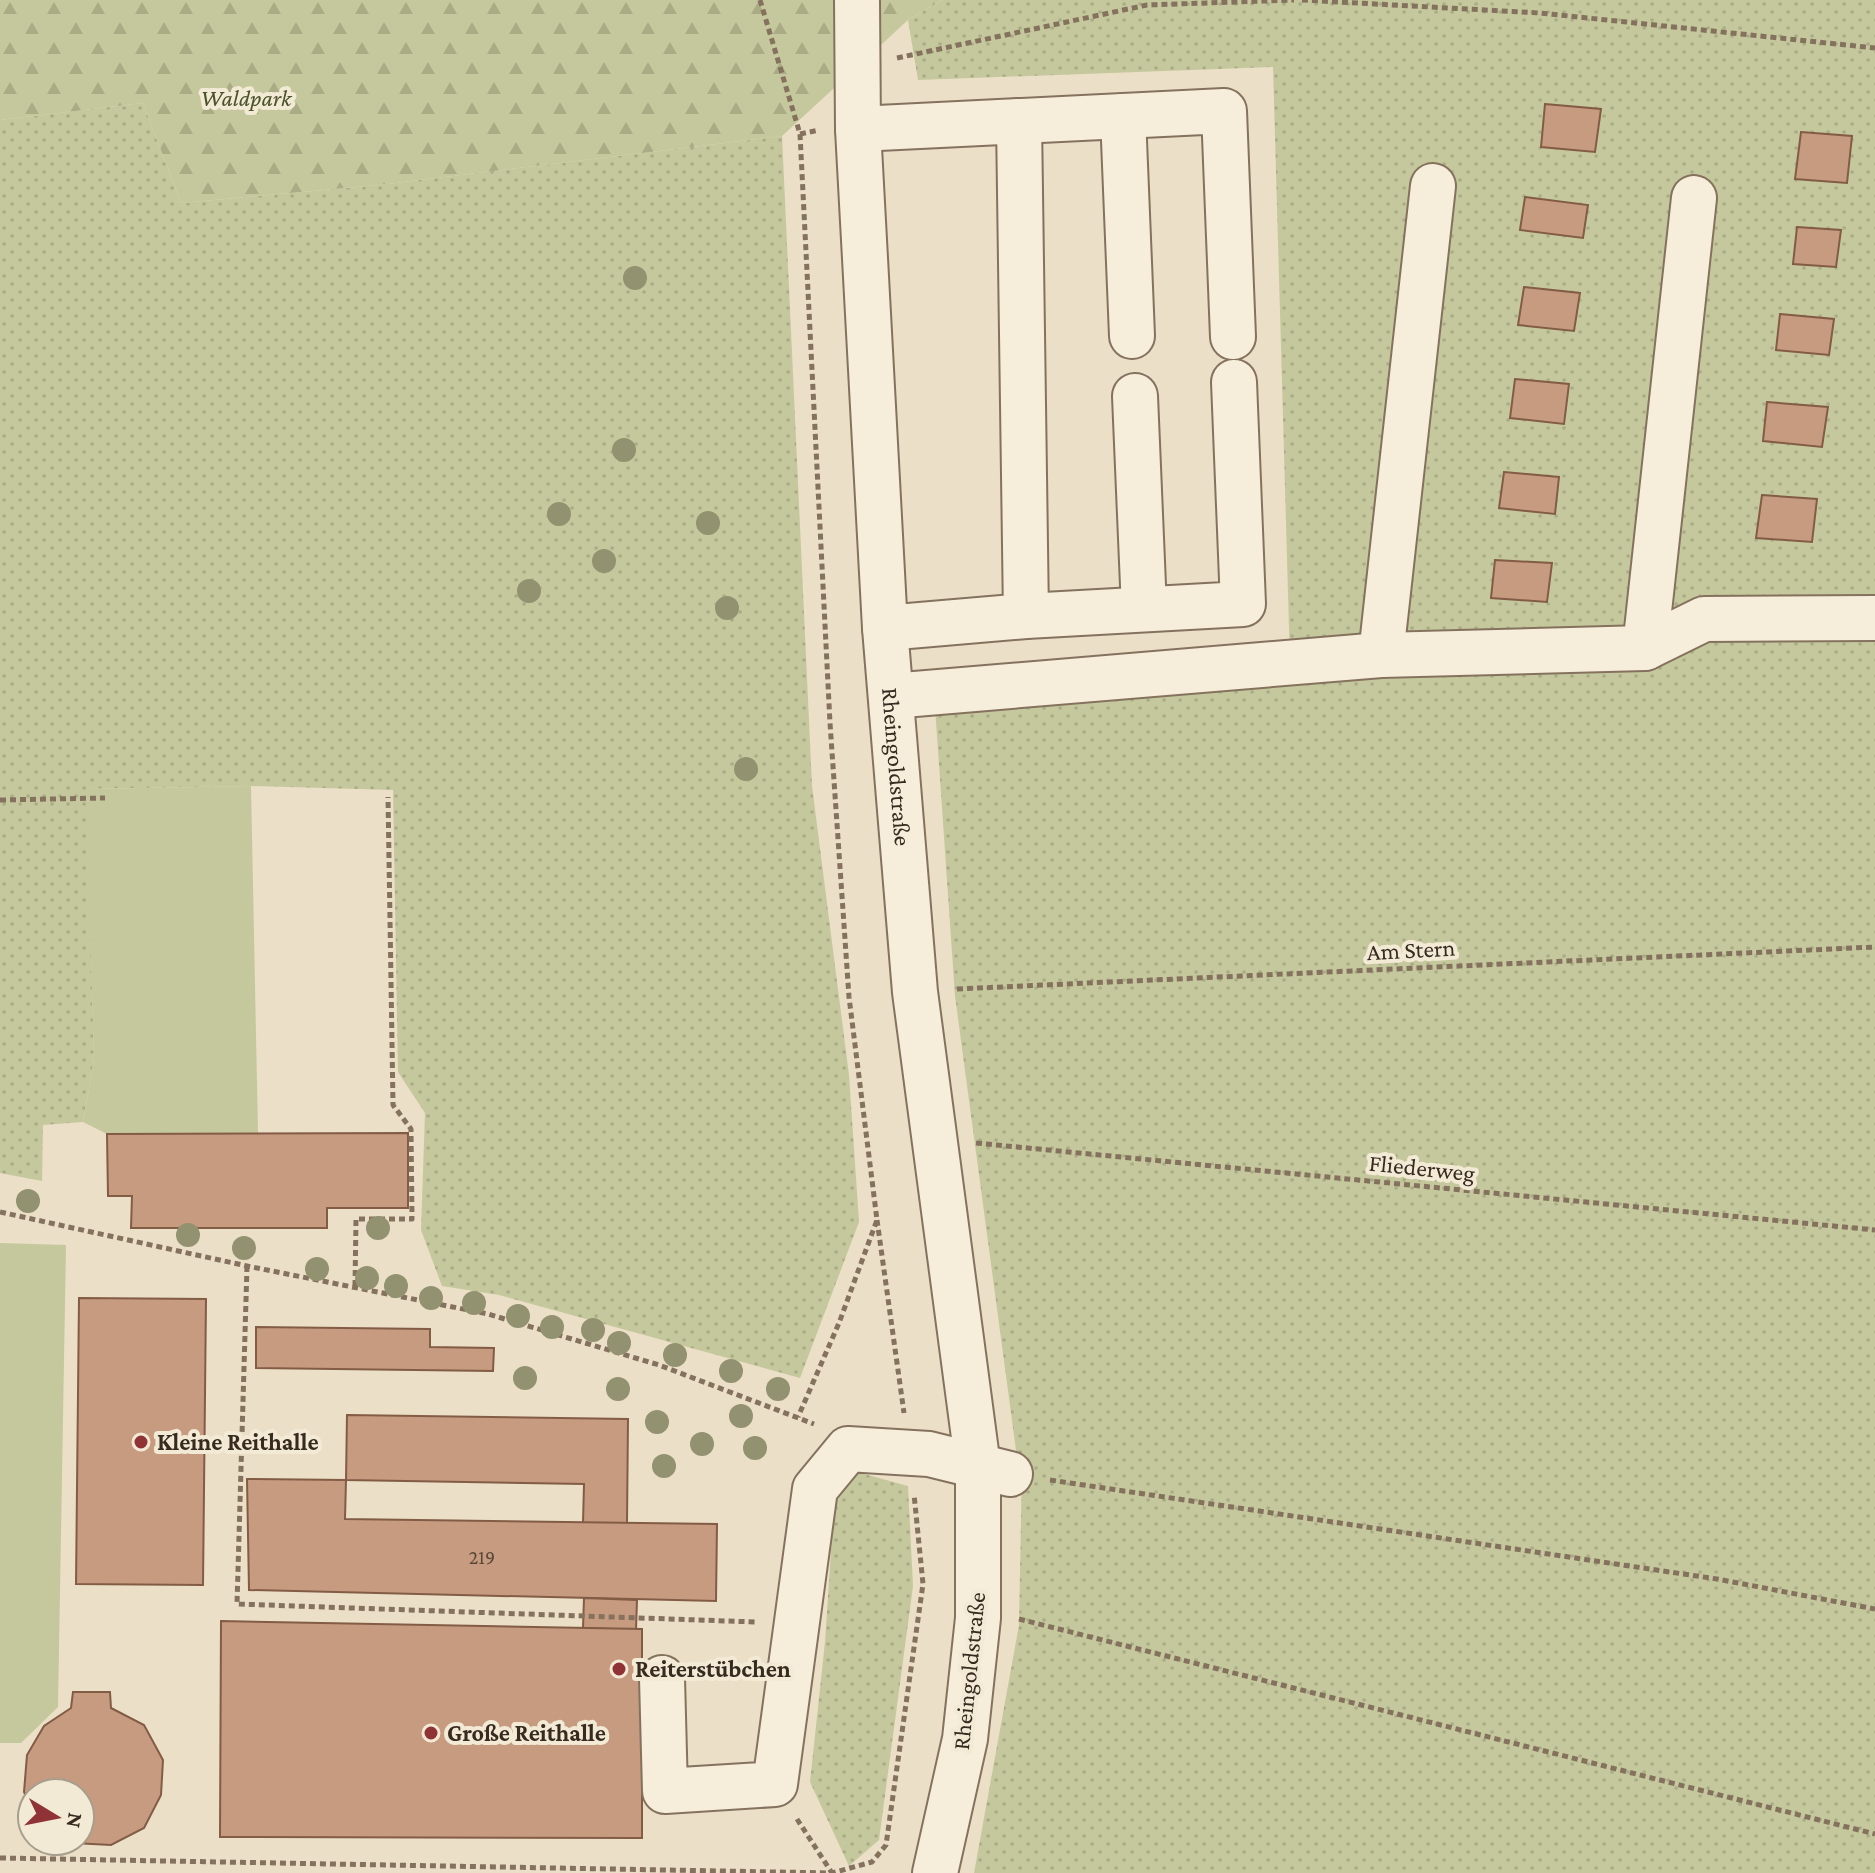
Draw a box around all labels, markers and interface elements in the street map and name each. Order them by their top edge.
park label: Waldpark [201,84,293,111]
street label: Rheingoldstraße [877,687,917,847]
street label: Am Stern [1366,934,1456,965]
street label: Fliederweg [1368,1149,1477,1187]
place label: Kleine Reithalle [157,1428,319,1455]
marker: Kleine Reithalle [132,1433,150,1451]
house number: 219 [469,1546,495,1568]
street label: Rheingoldstraße [947,1591,990,1751]
place label: Reiterstübchen [635,1655,791,1682]
marker: Reiterstübchen [610,1660,628,1678]
place label: Große Reithalle [447,1719,606,1746]
marker: Große Reithalle [422,1724,440,1742]
north arrow [16,1777,96,1857]
text: N [62,1811,89,1830]

